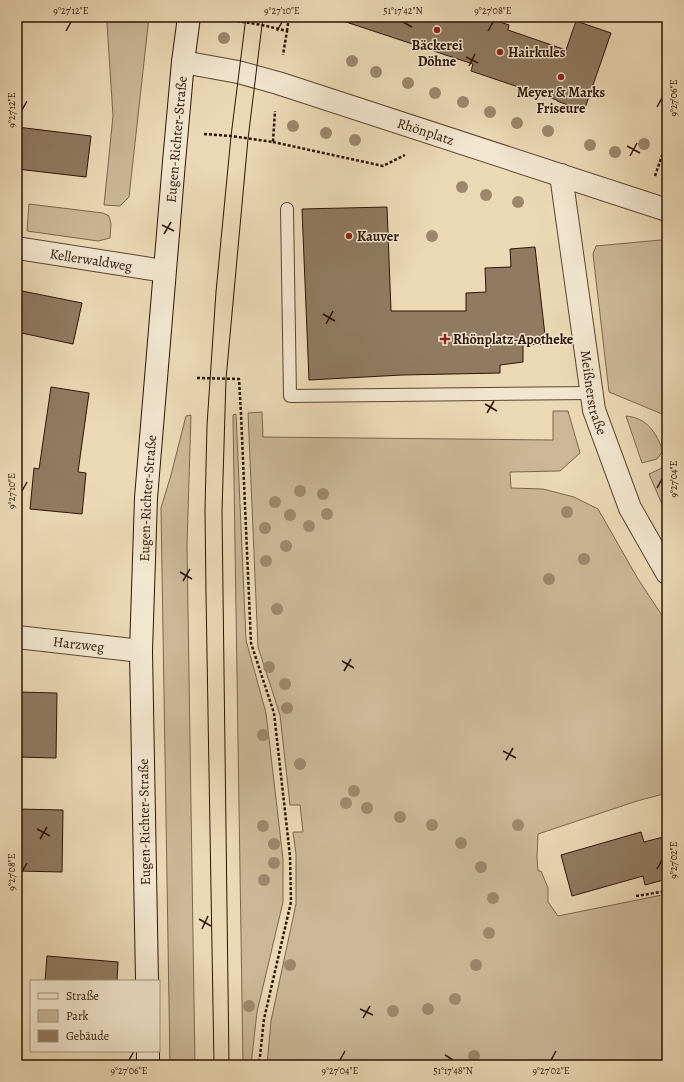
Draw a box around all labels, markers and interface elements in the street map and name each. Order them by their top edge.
text: 9°27'12"E [53,4,89,17]
text: 9°27'10"E [264,4,300,17]
text: 51°17'42"N [383,4,423,17]
text: 9°27'08"E [474,4,512,17]
marker: Bäckerei Döhne [432,25,442,35]
place label: Bäckerei Döhne [411,36,463,71]
place label: Hairkules [508,43,566,62]
marker: Hairkules [495,47,505,57]
marker: Meyer & Marks Friseure [556,72,566,82]
street label: Eugen-Richter-Straße [162,75,192,203]
text: 9°27'06"E [667,79,680,117]
place label: Meyer & Marks Friseure [517,83,606,118]
text: 9°27'12"E [5,92,18,128]
street label: Rhönplatz [395,114,457,150]
place label: Kauver [357,227,399,246]
marker: Kauver [344,231,354,241]
street label: Kellerwaldweg [48,244,134,276]
place label: Rhönplatz-Apotheke [453,330,574,349]
marker: Rhönplatz-Apotheke [440,334,450,344]
street label: Meißnerstraße [576,349,611,438]
street label: Eugen-Richter-Straße [135,434,161,562]
text: 9°27'04"E [667,460,680,498]
text: 9°27'10"E [5,473,18,509]
street label: Harzweg [52,632,105,657]
street label: Eugen-Richter-Straße [134,758,155,886]
text: 9°27'02"E [667,841,680,879]
text: 9°27'08"E [5,853,18,891]
legend [30,980,160,1052]
text: Straße [66,988,99,1004]
text: Park [66,1008,89,1024]
text: Gebäude [66,1028,109,1044]
text: 9°27'06"E [110,1064,148,1077]
text: 9°27'04"E [321,1064,359,1077]
text: 51°17'48"N [433,1064,473,1077]
text: 9°27'02"E [532,1064,570,1077]

